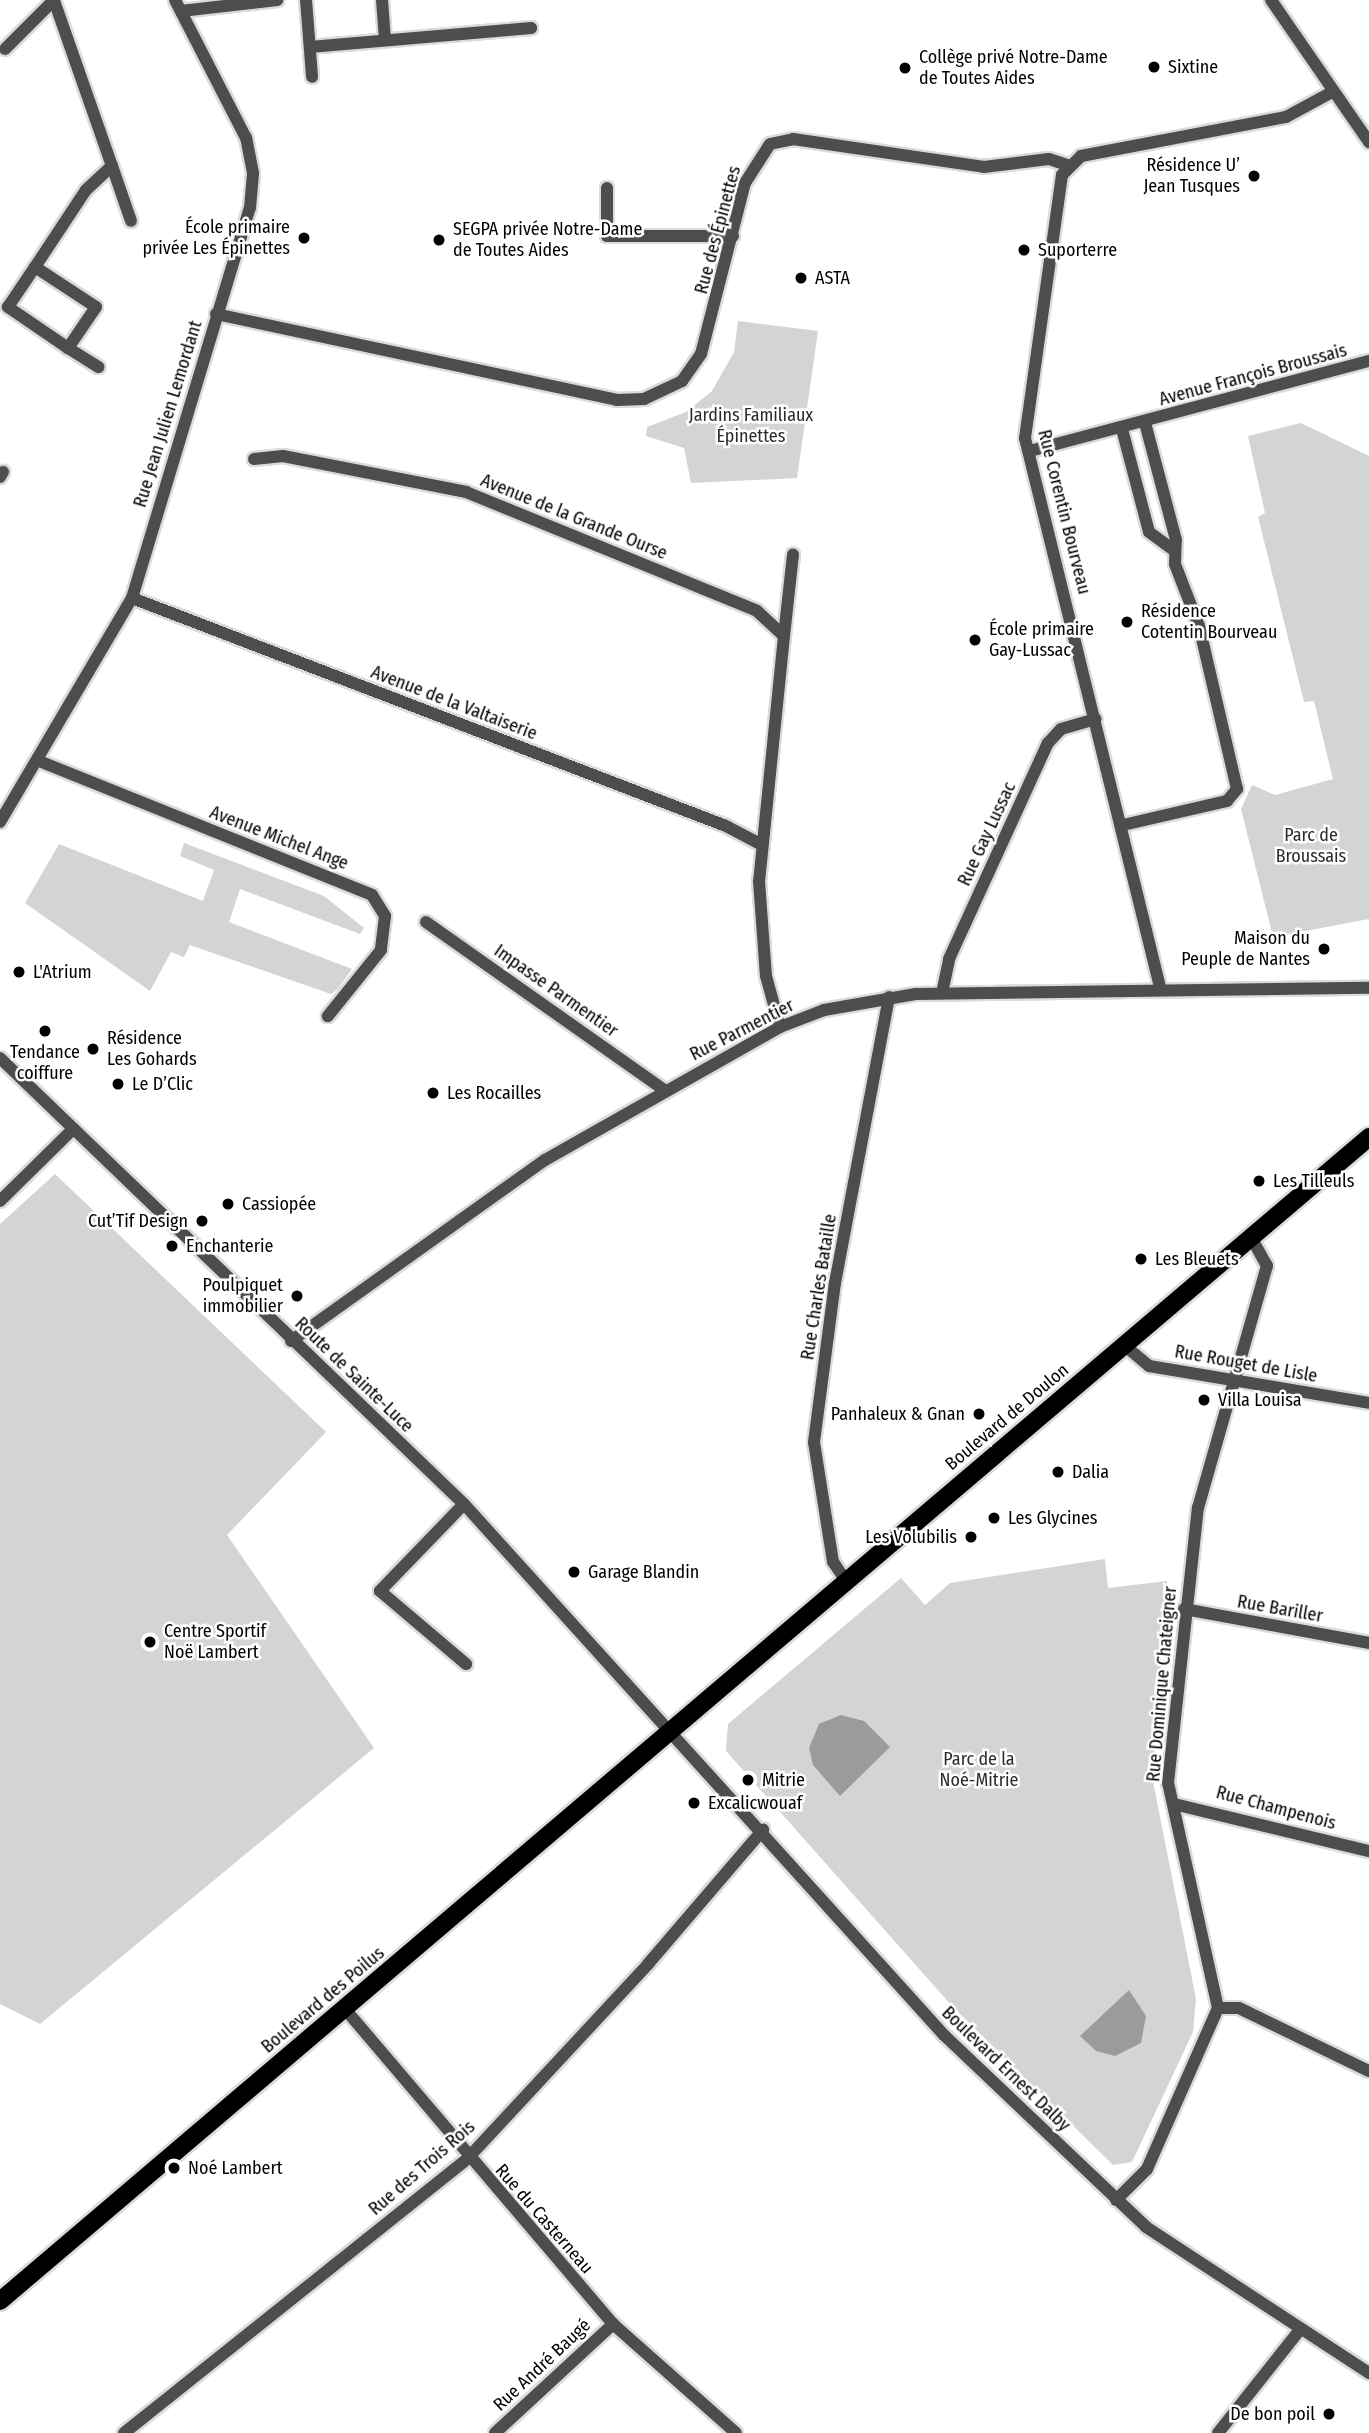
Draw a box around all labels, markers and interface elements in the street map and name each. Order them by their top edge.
place label: Collège privé Notre-Dame de Toutes Aides [919,47,1108,90]
place label: Sixtine [1168,56,1218,78]
marker: Sixtine [1146,59,1162,75]
marker: Collège privé Notre-Dame de Toutes Aides [897,60,913,76]
place label: Résidence U’ Jean Tusques [1143,155,1240,198]
street label: Rue des Épinettes [691,164,745,296]
marker: Résidence U’ Jean Tusques [1246,168,1262,184]
place label: École primaire privée Les Épinettes [142,217,290,260]
place label: SEGPA privée Notre-Dame de Toutes Aides [453,219,642,262]
marker: École primaire privée Les Épinettes [296,230,312,246]
marker: SEGPA privée Notre-Dame de Toutes Aides [431,232,447,248]
place label: Suporterre [1038,239,1117,261]
marker: Suporterre [1016,242,1032,258]
place label: ASTA [815,267,850,289]
marker: ASTA [793,270,809,286]
street label: Rue Jean Julien Lemordant [129,318,207,510]
street label: Avenue François Broussais [1157,340,1349,410]
park label: Jardins Familiaux Épinettes [689,405,813,448]
street label: Rue Corentin Bourveau [1033,427,1095,597]
street label: Avenue de la Grande Ourse [478,470,670,564]
place label: Résidence Cotentin Bourveau [1141,601,1277,644]
marker: Résidence Cotentin Bourveau [1119,614,1135,630]
place label: École primaire Gay-Lussac [989,619,1094,662]
marker: École primaire Gay-Lussac [967,632,983,648]
street label: Avenue de la Valtaiserie [368,661,540,745]
street label: Rue Gay Lussac [954,779,1020,889]
street label: Avenue Michel Ange [207,802,351,874]
park label: Parc de Broussais [1276,825,1346,868]
place label: Maison du Peuple de Nantes [1181,928,1310,970]
street label: Impasse Parmentier [490,940,622,1042]
marker: Maison du Peuple de Nantes [1316,941,1332,957]
place label: L'Atrium [33,961,92,983]
marker: L'Atrium [11,964,27,980]
street label: Rue Parmentier [686,995,798,1065]
marker: Tendance coiffure [37,1023,53,1039]
place label: Résidence Les Gohards [107,1028,197,1070]
marker: Résidence Les Gohards [85,1041,101,1057]
place label: Tendance coiffure [10,1042,80,1084]
place label: Le D’Clic [132,1073,193,1095]
marker: Le D’Clic [110,1076,126,1092]
place label: Les Rocailles [447,1082,541,1104]
marker: Les Rocailles [425,1085,441,1101]
place label: Les Tilleuls [1273,1170,1354,1192]
marker: Les Tilleuls [1251,1173,1267,1189]
place label: Cassiopée [242,1193,316,1215]
marker: Cassiopée [220,1196,236,1212]
place label: Cut’Tif Design [88,1210,188,1232]
street label: Rue Charles Bataille [797,1212,841,1362]
marker: Cut’Tif Design [194,1213,210,1229]
place label: Enchanterie [186,1235,273,1257]
marker: Enchanterie [164,1238,180,1254]
place label: Les Bleuets [1155,1248,1239,1270]
marker: Les Bleuets [1133,1251,1149,1267]
place label: Poulpiquet immobilier [203,1275,283,1318]
marker: Poulpiquet immobilier [289,1288,305,1304]
street label: Route de Sainte-Luce [290,1313,418,1437]
street label: Rue Rouget de Lisle [1173,1341,1319,1387]
street label: Boulevard de Doulon [941,1359,1073,1475]
place label: Villa Louisa [1218,1389,1302,1411]
marker: Villa Louisa [1196,1392,1212,1408]
place label: Panhaleux & Gnan [831,1403,965,1425]
marker: Panhaleux & Gnan [971,1406,987,1422]
place label: Dalia [1072,1461,1109,1483]
marker: Dalia [1050,1464,1066,1480]
place label: Les Glycines [1008,1507,1098,1529]
marker: Les Glycines [986,1510,1002,1526]
place label: Les Volubilis [865,1526,957,1548]
marker: Les Volubilis [963,1529,979,1545]
place label: Garage Blandin [588,1561,699,1583]
marker: Garage Blandin [566,1564,582,1580]
street label: Rue Dominique Chateigner [1143,1585,1181,1783]
street label: Rue Bariller [1236,1591,1324,1627]
place label: Centre Sportif Noë Lambert [164,1621,266,1664]
marker: Centre Sportif Noë Lambert [142,1634,158,1650]
park label: Parc de la Noé-Mitrie [940,1749,1018,1792]
place label: Mitrie [762,1769,805,1791]
marker: Mitrie [740,1772,756,1788]
street label: Rue Champenois [1214,1782,1338,1834]
place label: Excalicwouaf [708,1792,802,1814]
marker: Excalicwouaf [686,1795,702,1811]
street label: Boulevard des Poilus [257,1942,389,2058]
street label: Boulevard Ernest Dalby [937,2002,1075,2136]
street label: Rue des Trois Rois [365,2116,479,2220]
place label: Noé Lambert [188,2157,283,2179]
marker: Noé Lambert [166,2160,182,2176]
street label: Rue du Casterneau [491,2160,597,2278]
street label: Rue André Baugé [489,2314,595,2416]
place label: De bon poil [1230,2403,1315,2425]
marker: De bon poil [1321,2406,1337,2422]

